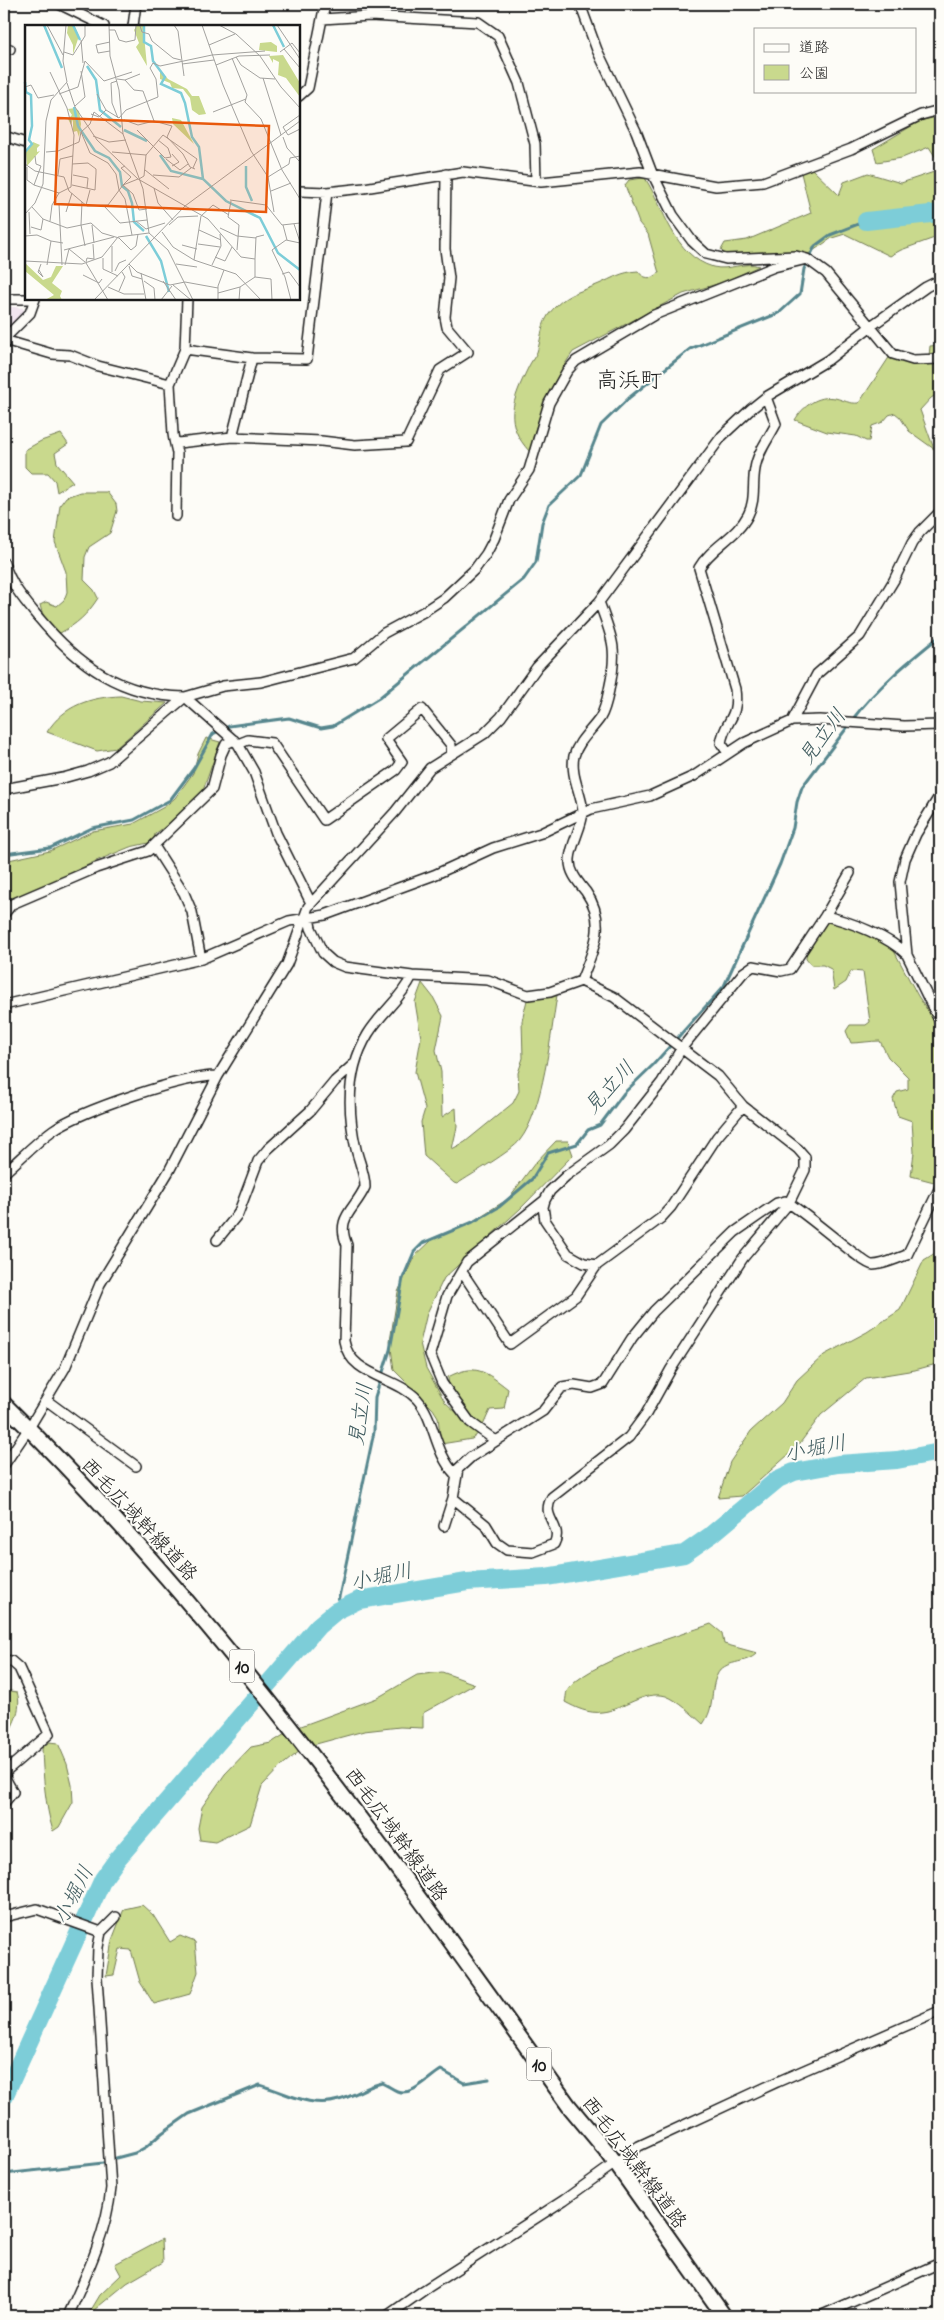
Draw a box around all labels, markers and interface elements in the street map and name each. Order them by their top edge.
inset map [25,25,300,300]
legend [754,28,916,92]
text: 道路 [799,37,829,59]
text: 公園 [799,63,829,85]
district label: 高浜町 [596,366,662,398]
water label: 見立川 [793,703,855,771]
water label: 見立川 [578,1055,643,1122]
water label: 見立川 [342,1381,382,1448]
water label: 小堀川 [782,1429,849,1471]
street label: 西毛広域幹線道路 [73,1452,203,1589]
water label: 小堀川 [347,1557,415,1599]
road number: 10 [230,1650,254,1682]
street label: 西毛広域幹線道路 [336,1762,454,1909]
water label: 小堀川 [47,1861,102,1931]
road number: 10 [526,2048,552,2080]
street label: 西毛広域幹線道路 [573,2091,693,2236]

